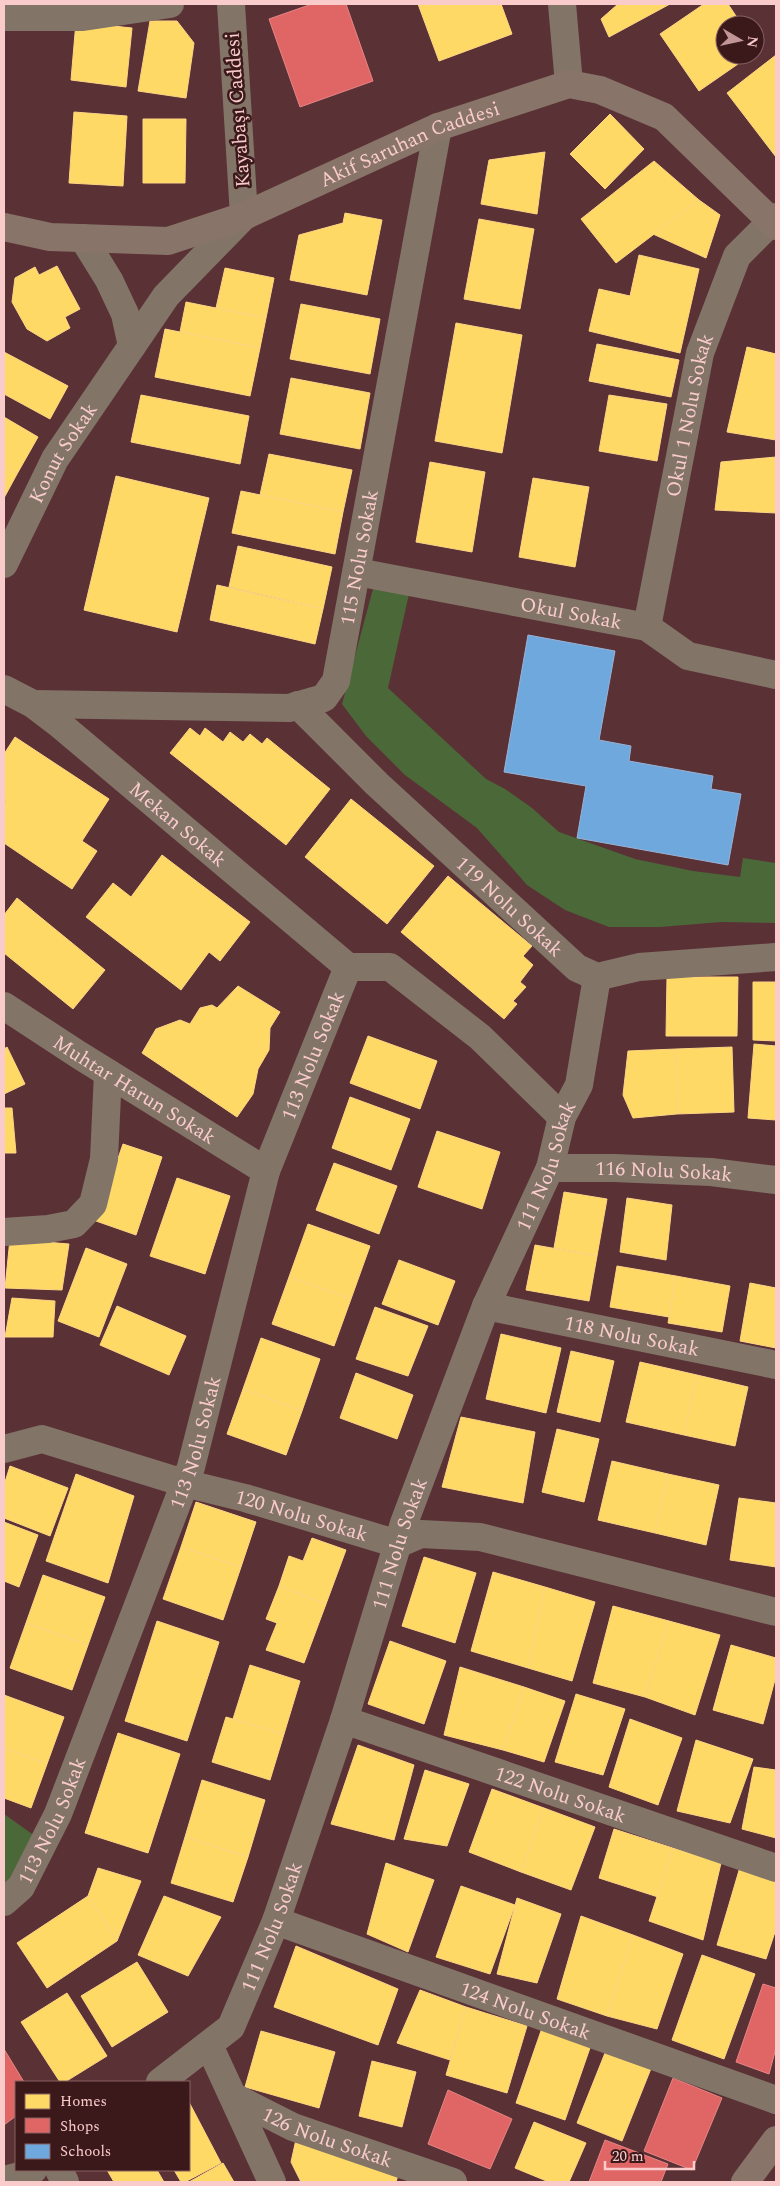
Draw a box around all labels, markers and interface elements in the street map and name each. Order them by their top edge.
north arrow [715,15,765,65]
street label: Kayabaşı Caddesi [218,31,258,188]
text: N [741,35,764,49]
street label: Akif Saruhan Caddesi [315,94,504,195]
street label: Okul 1 Nolu Sokak [658,329,722,500]
street label: Konut Sokak [22,397,105,509]
street label: 115 Nolu Sokak [333,487,387,628]
street label: Okul Sokak [518,589,624,638]
street label: Mekan Sokak [122,775,233,875]
street label: 119 Nolu Sokak [448,849,570,964]
street label: 113 Nolu Sokak [274,986,353,1125]
street label: Muhtar Harun Sokak [47,1028,222,1152]
street label: 111 Nolu Sokak [509,1095,584,1236]
street label: 116 Nolu Sokak [595,1154,734,1191]
street label: 118 Nolu Sokak [561,1308,702,1365]
street label: 113 Nolu Sokak [162,1373,230,1514]
street label: 111 Nolu Sokak [364,1473,436,1614]
street label: 120 Nolu Sokak [232,1482,372,1550]
street label: 113 Nolu Sokak [11,1753,94,1890]
street label: 122 Nolu Sokak [490,1759,630,1832]
street label: 111 Nolu Sokak [234,1858,311,1997]
street label: 124 Nolu Sokak [455,1974,595,2049]
legend [15,2081,190,2171]
text: Homes [60,2090,107,2113]
street label: 126 Nolu Sokak [256,2100,396,2176]
text: Shops [60,2115,100,2138]
scale bar [605,2138,694,2170]
text: Schools [60,2140,111,2163]
text: 20 m [612,2145,644,2168]

